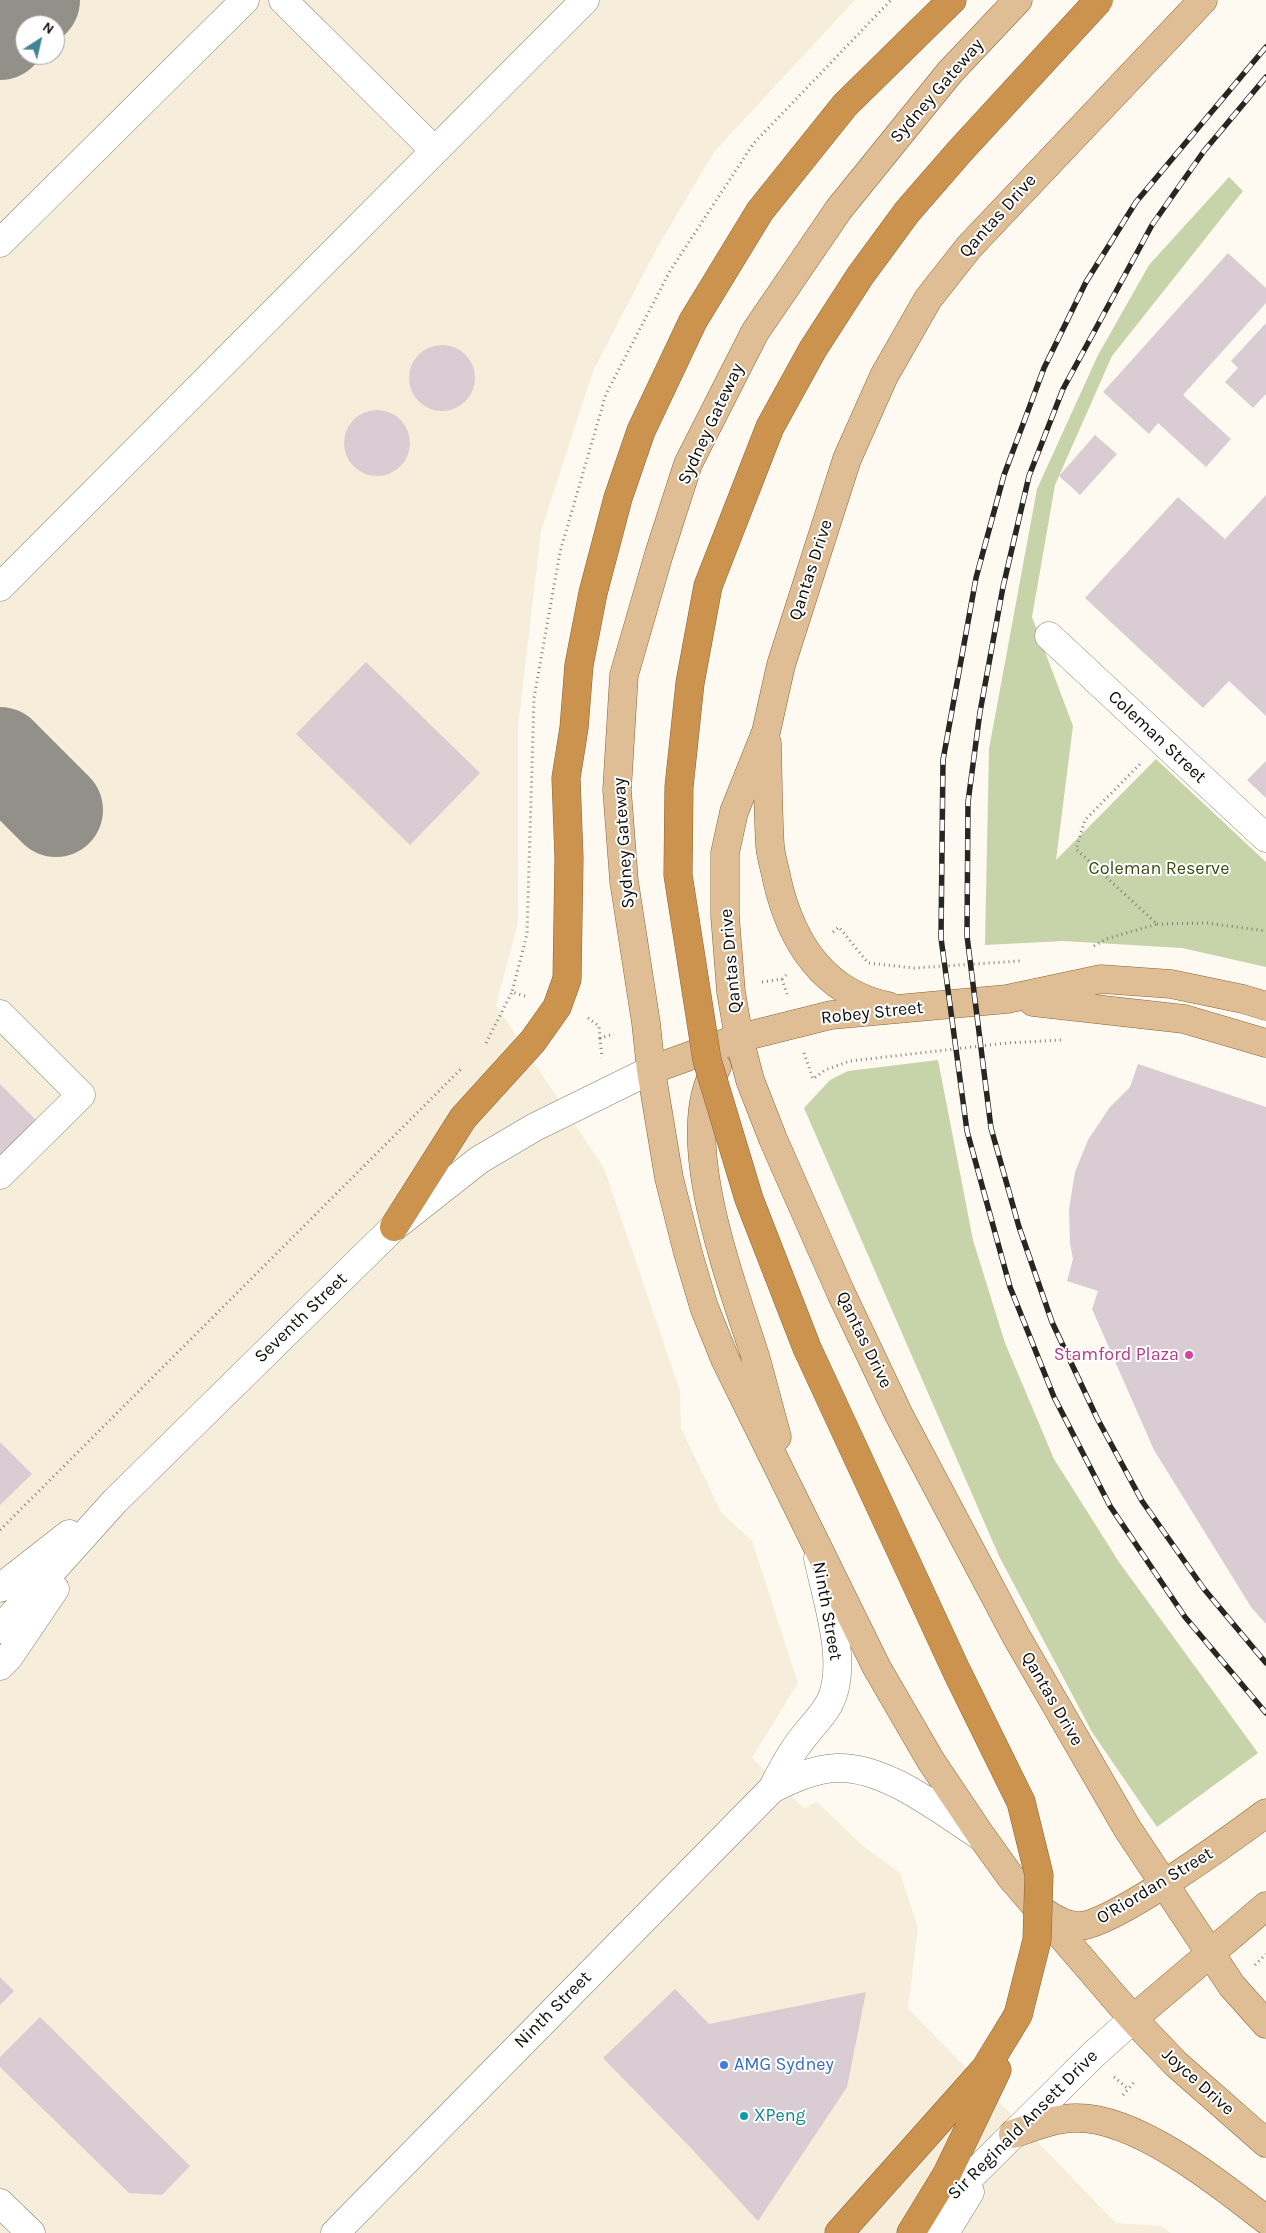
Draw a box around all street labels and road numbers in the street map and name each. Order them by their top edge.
street label: Sydney Gateway [886,34,988,148]
street label: Qantas Drive [955,170,1041,262]
street label: Sydney Gateway [673,360,749,488]
street label: Qantas Drive [785,517,837,623]
street label: Coleman Street [1103,686,1211,788]
street label: Sydney Gateway [609,777,639,909]
street label: Qantas Drive [716,908,746,1014]
street label: Robey Street [820,997,924,1029]
street label: Seventh Street [250,1268,352,1368]
street label: Qantas Drive [831,1288,897,1392]
street label: Ninth Street [808,1560,846,1662]
street label: Qantas Drive [1016,1648,1088,1750]
street label: O'Riordan Street [1093,1843,1217,1929]
street label: Ninth Street [510,1967,596,2053]
street label: Joyce Drive [1157,2044,1239,2120]
street label: Sir Reginald Ansett Drive [943,2045,1103,2205]

